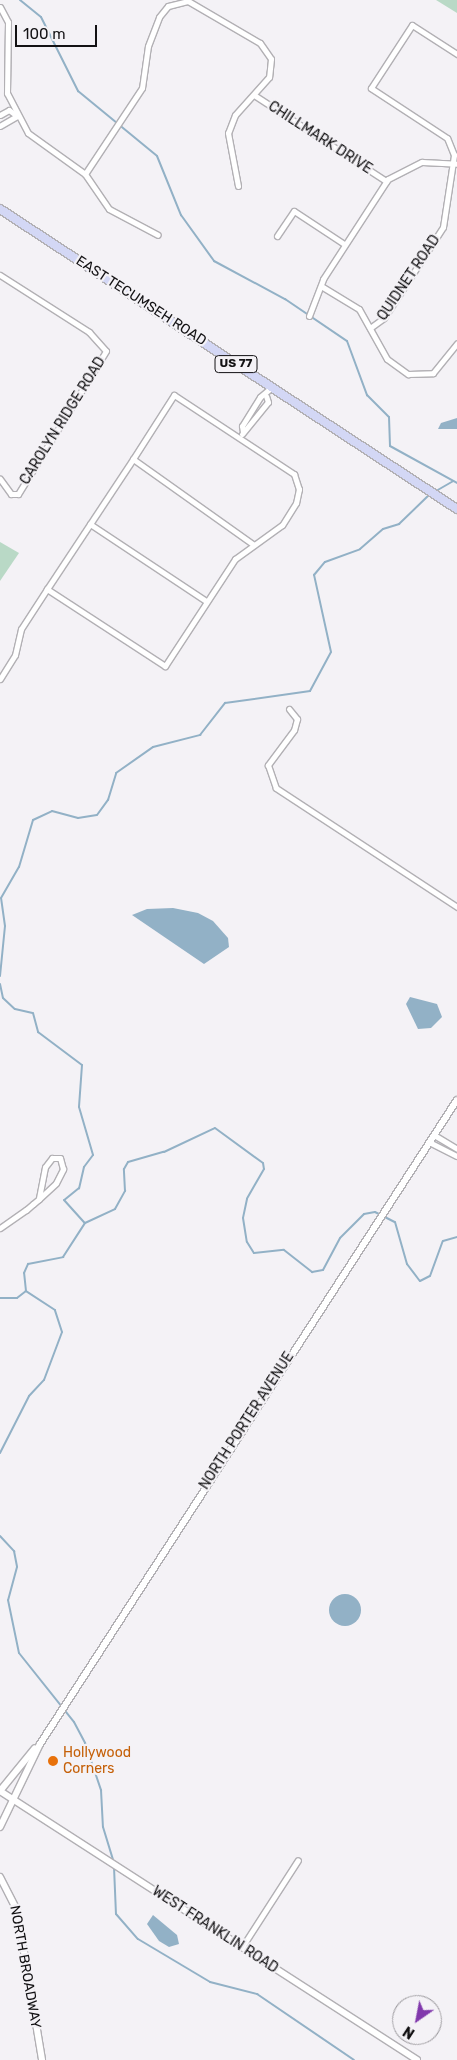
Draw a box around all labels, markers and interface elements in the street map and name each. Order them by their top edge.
scale bar [18,15,100,47]
text: 100 m [23,25,65,43]
street label: CHILLMARK DRIVE [265,98,375,178]
street label: QUIDNET ROAD [374,232,444,324]
street label: EAST TECUMSEH ROAD [72,252,210,350]
street label: CAROLYN RIDGE ROAD [17,354,109,488]
road number: US 77 [214,354,258,374]
street label: NORTH PORTER AVENUE [196,1349,298,1493]
place label: Hollywood Corners [63,1745,131,1778]
marker: Hollywood Corners [47,1755,59,1767]
street label: WEST FRANKLIN ROAD [149,1883,281,1977]
street label: NORTH BROADWAY [6,1904,44,2030]
north arrow [392,1995,442,2045]
text: N [400,2022,418,2042]

